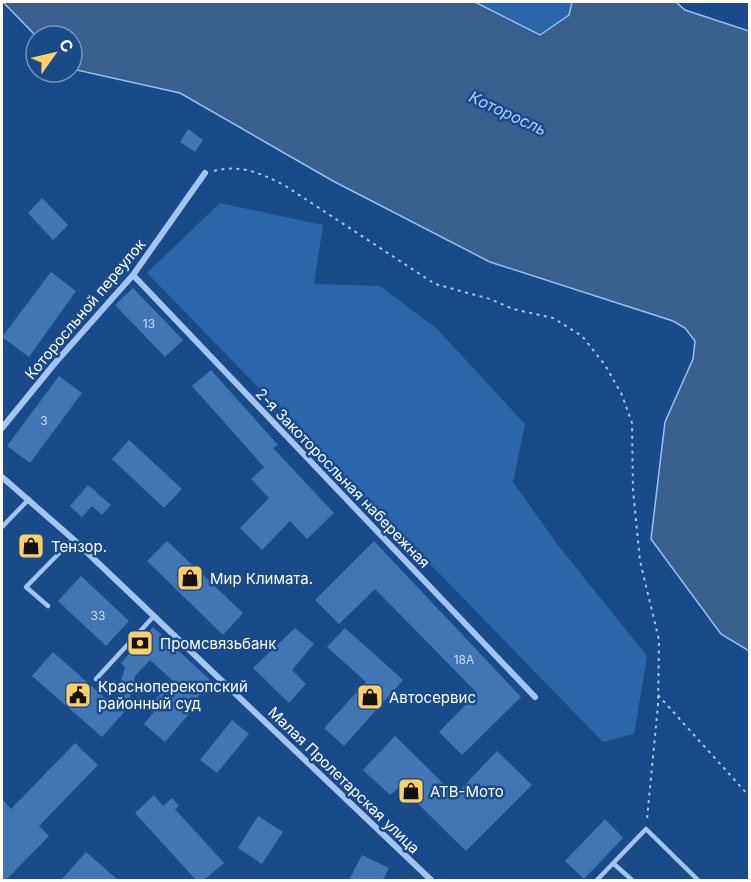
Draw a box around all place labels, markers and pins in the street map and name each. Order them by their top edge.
shop icon: Тензор. [16,531,46,561]
place label: Тензор. [51,537,107,556]
shop icon: Мир Климата. [175,563,205,593]
place label: Мир Климата. [210,569,313,588]
bank icon: Промсвязьбанк [125,628,155,658]
place label: Промсвязьбанк [160,634,276,653]
place label: Красноперекопский районный суд [98,677,248,713]
public building icon: Красноперекопский районный суд [63,680,93,710]
shop icon: Автосервис [355,682,385,712]
place label: Автосервис [389,688,476,707]
shop icon: АТВ-Мото [396,776,426,806]
place label: АТВ-Мото [430,782,504,801]

